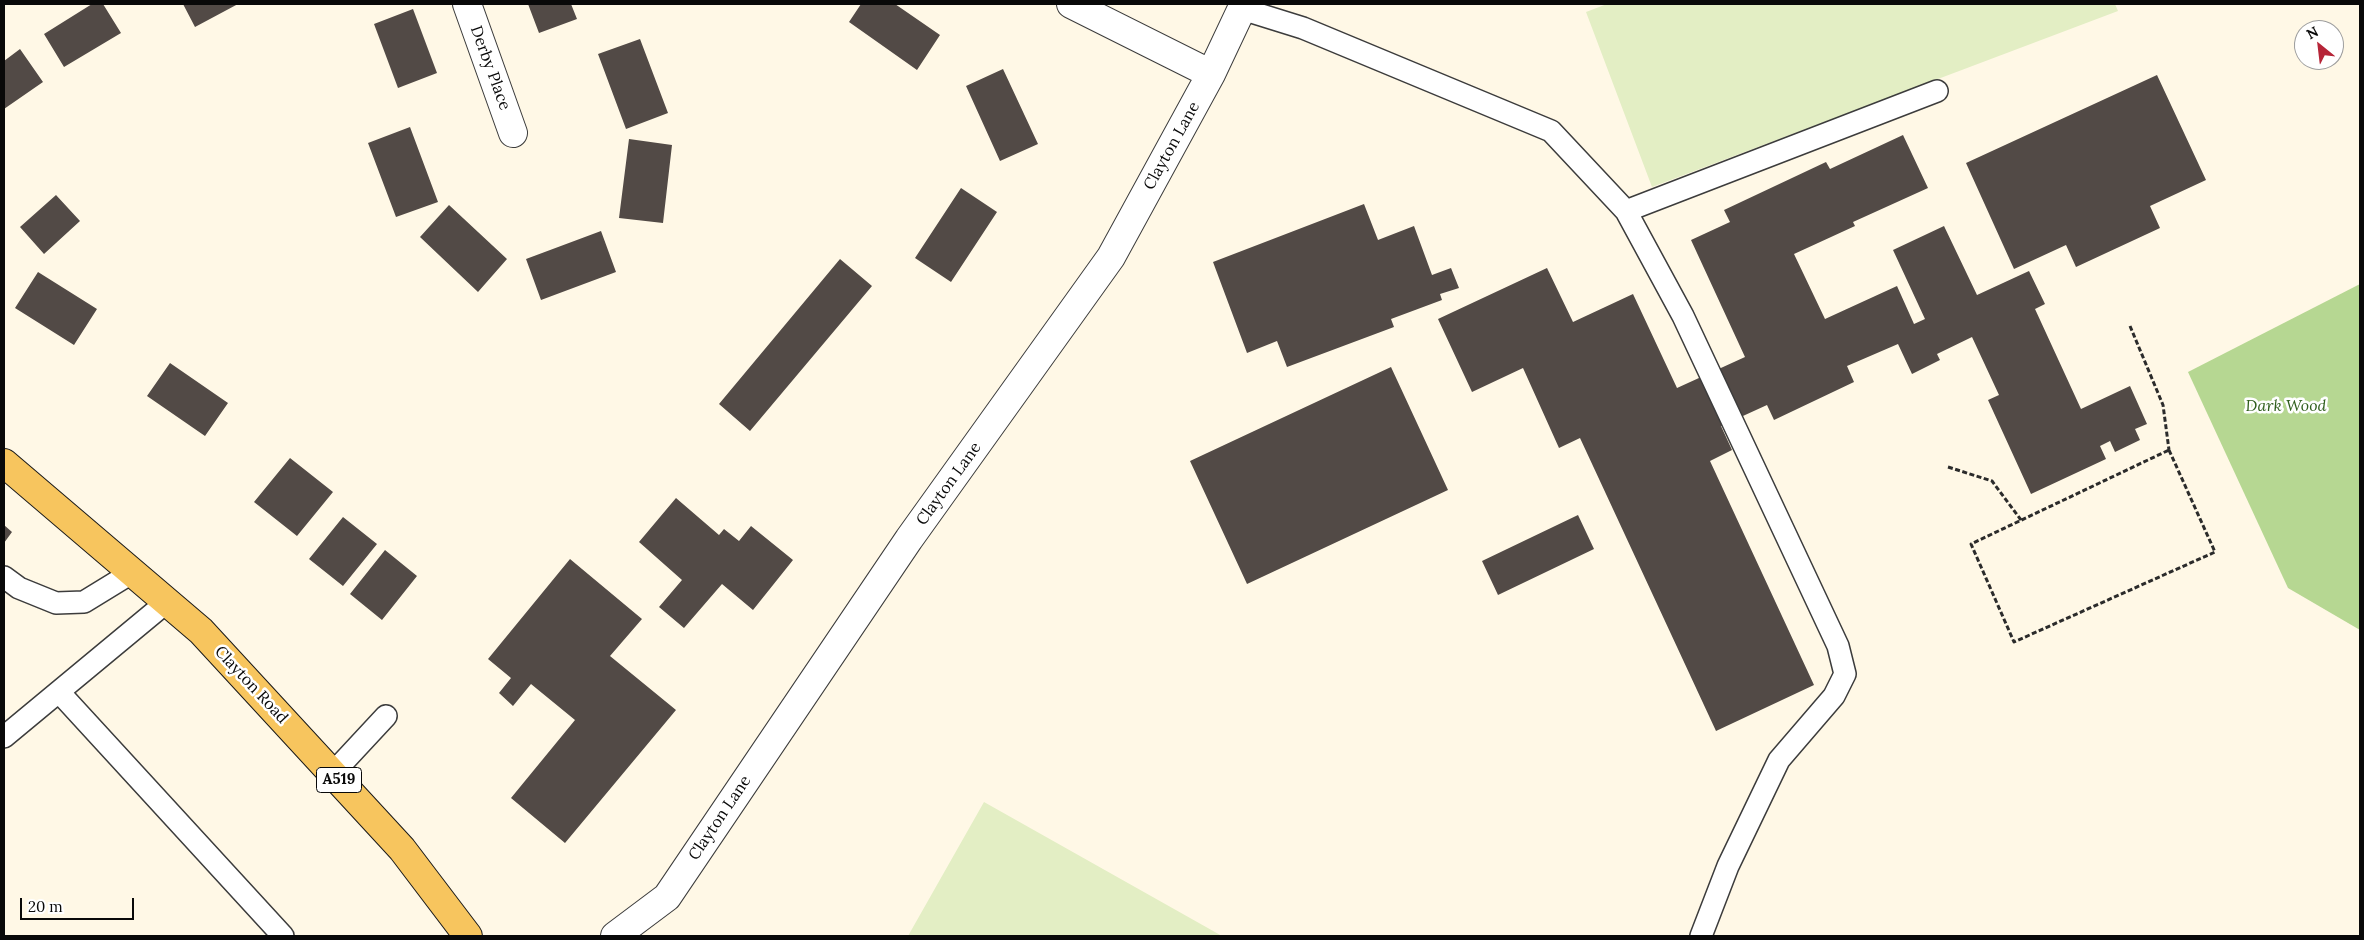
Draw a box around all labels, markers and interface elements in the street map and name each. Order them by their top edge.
north arrow [2294,20,2344,70]
text: N [2303,22,2321,43]
street label: Derby Place [466,23,514,113]
street label: Clayton Lane [1140,99,1204,193]
park label: Dark Wood [2246,396,2326,416]
street label: Clayton Lane [912,439,986,529]
street label: Clayton Road [210,642,292,728]
road number: A519 [316,768,362,792]
street label: Clayton Lane [685,772,755,864]
scale bar [22,888,136,920]
text: 20 m [28,897,63,916]

